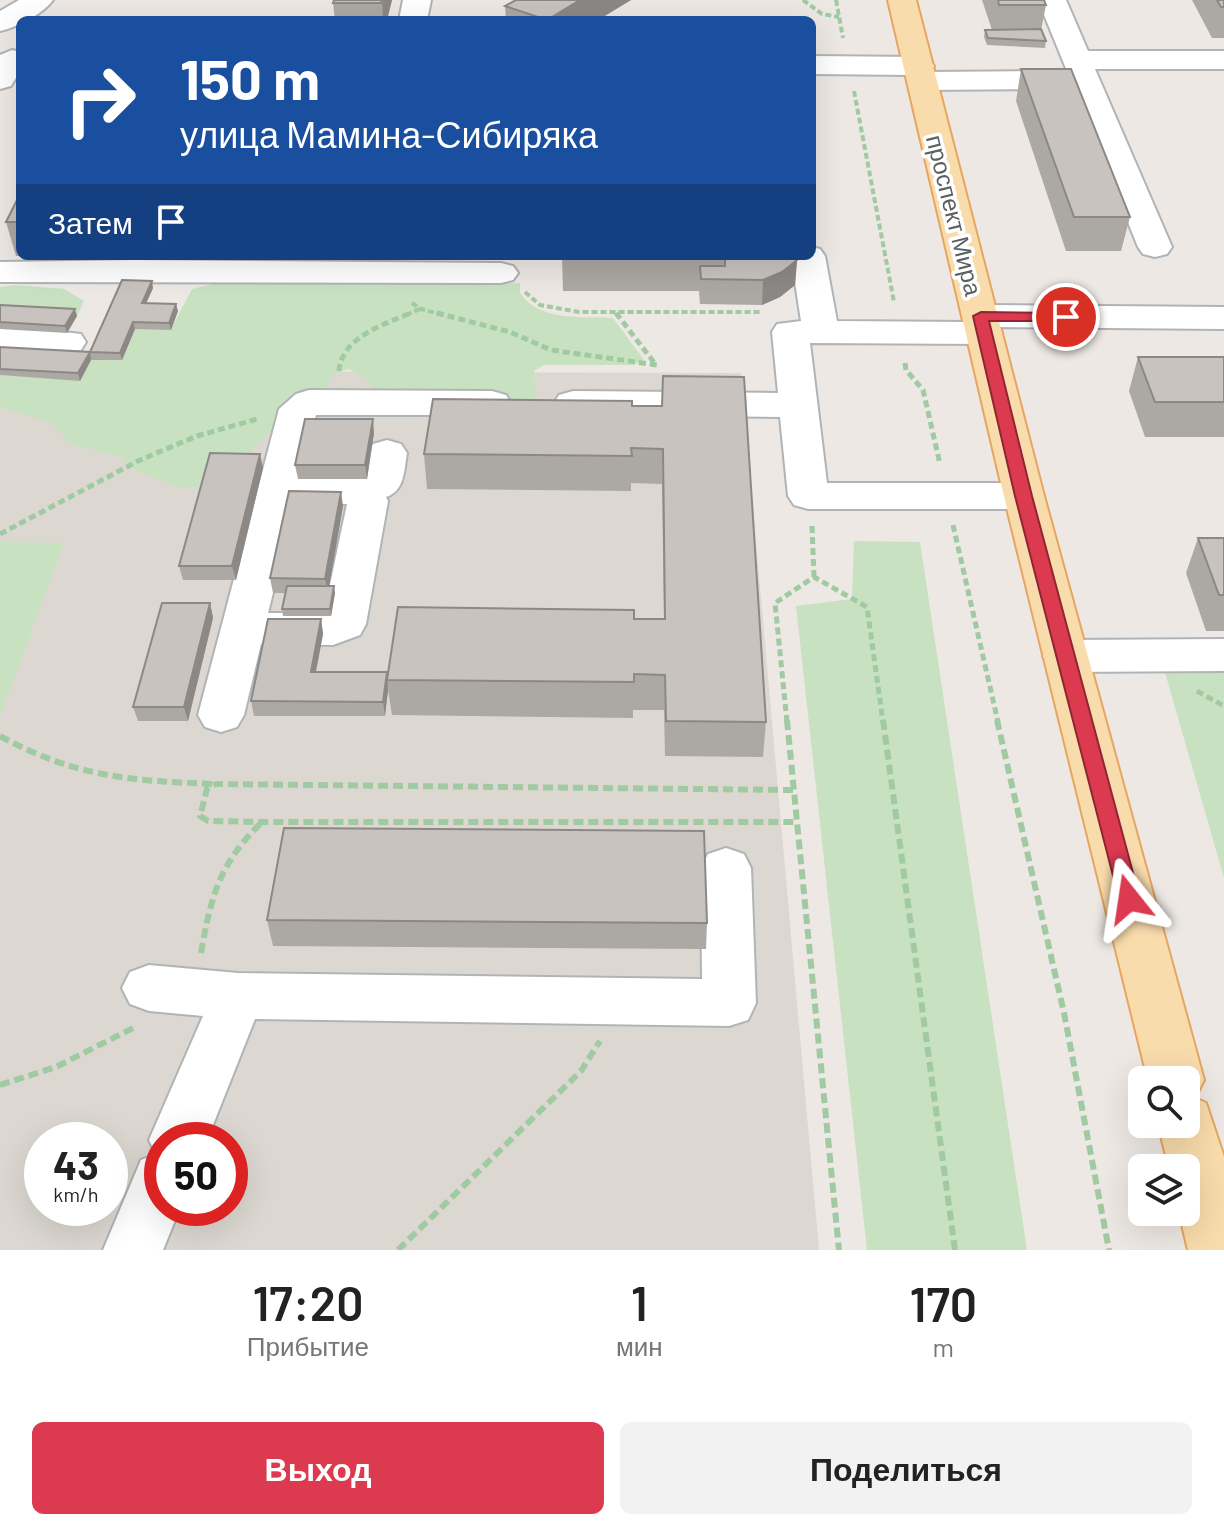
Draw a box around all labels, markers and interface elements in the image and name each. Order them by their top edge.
text: 150 m [180,44,320,111]
icon: right [48,48,152,152]
text: улица Мамина-Сибиряка [180,112,598,155]
street label: проспект Мира [921,132,989,299]
icon: arrive [149,200,193,244]
text: Затем [48,204,133,240]
pin [1032,283,1100,351]
icon: arrive [1044,295,1088,339]
position arrow [1087,857,1171,941]
map controls [1128,1066,1200,1226]
button: search [1128,1066,1200,1138]
speed limit sign: 50 [144,1122,248,1226]
text: 43 [53,1140,99,1188]
button: layers [1128,1154,1200,1226]
text: km/h [53,1182,99,1206]
text: 17:20 [252,1273,364,1331]
text: 1 [631,1273,648,1331]
text: 170 [910,1274,977,1332]
text: Прибытие [247,1330,369,1361]
text: мин [616,1330,663,1361]
text: m [933,1331,954,1362]
button: Выход [32,1422,604,1514]
button: Поделиться [620,1422,1192,1514]

